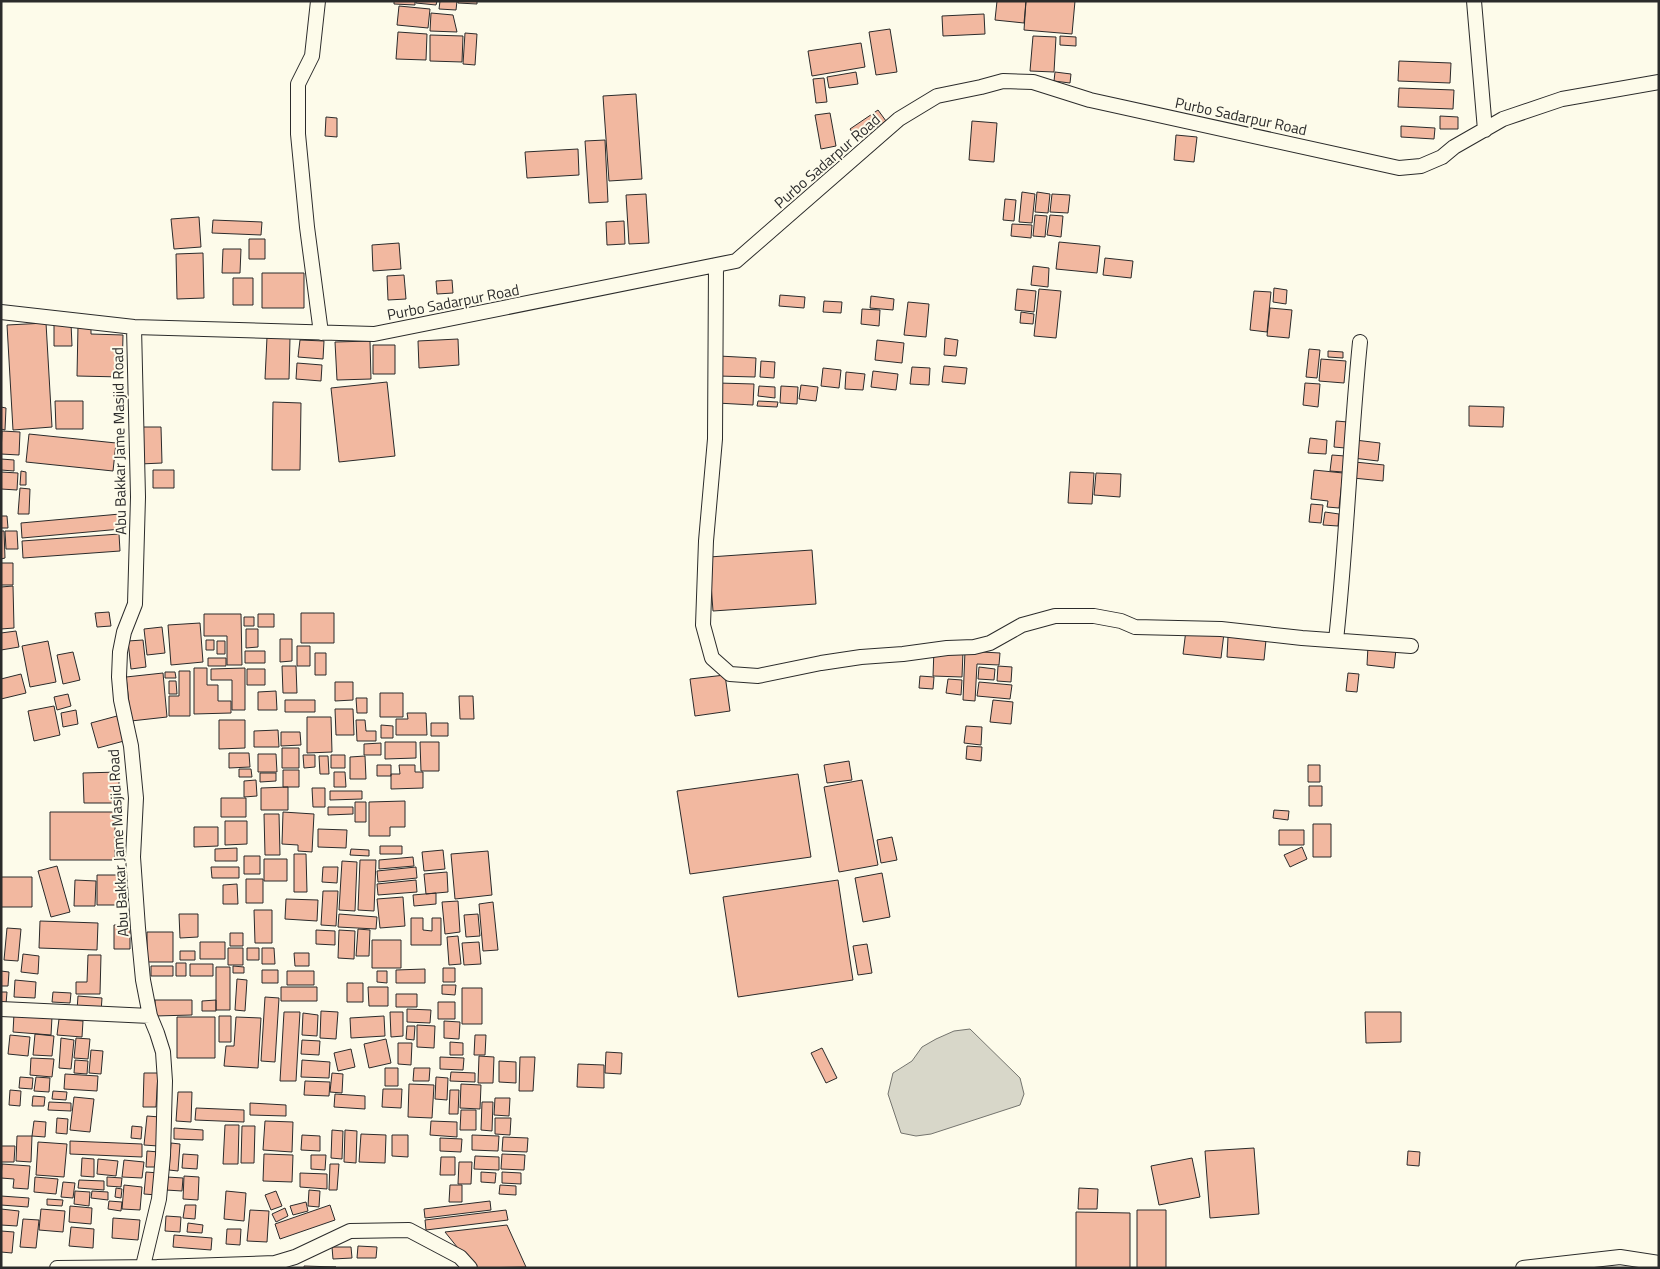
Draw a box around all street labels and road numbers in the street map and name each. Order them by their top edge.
street label: Purbo Sadarpur Road [1173,91,1309,141]
street label: Purbo Sadarpur Road [769,108,885,214]
street label: Purbo Sadarpur Road [385,278,521,326]
street label: Abu Bakkar Jame Masjid Road [106,347,132,535]
street label: Abu Bakkar Jame Masjid Road [102,749,134,937]

